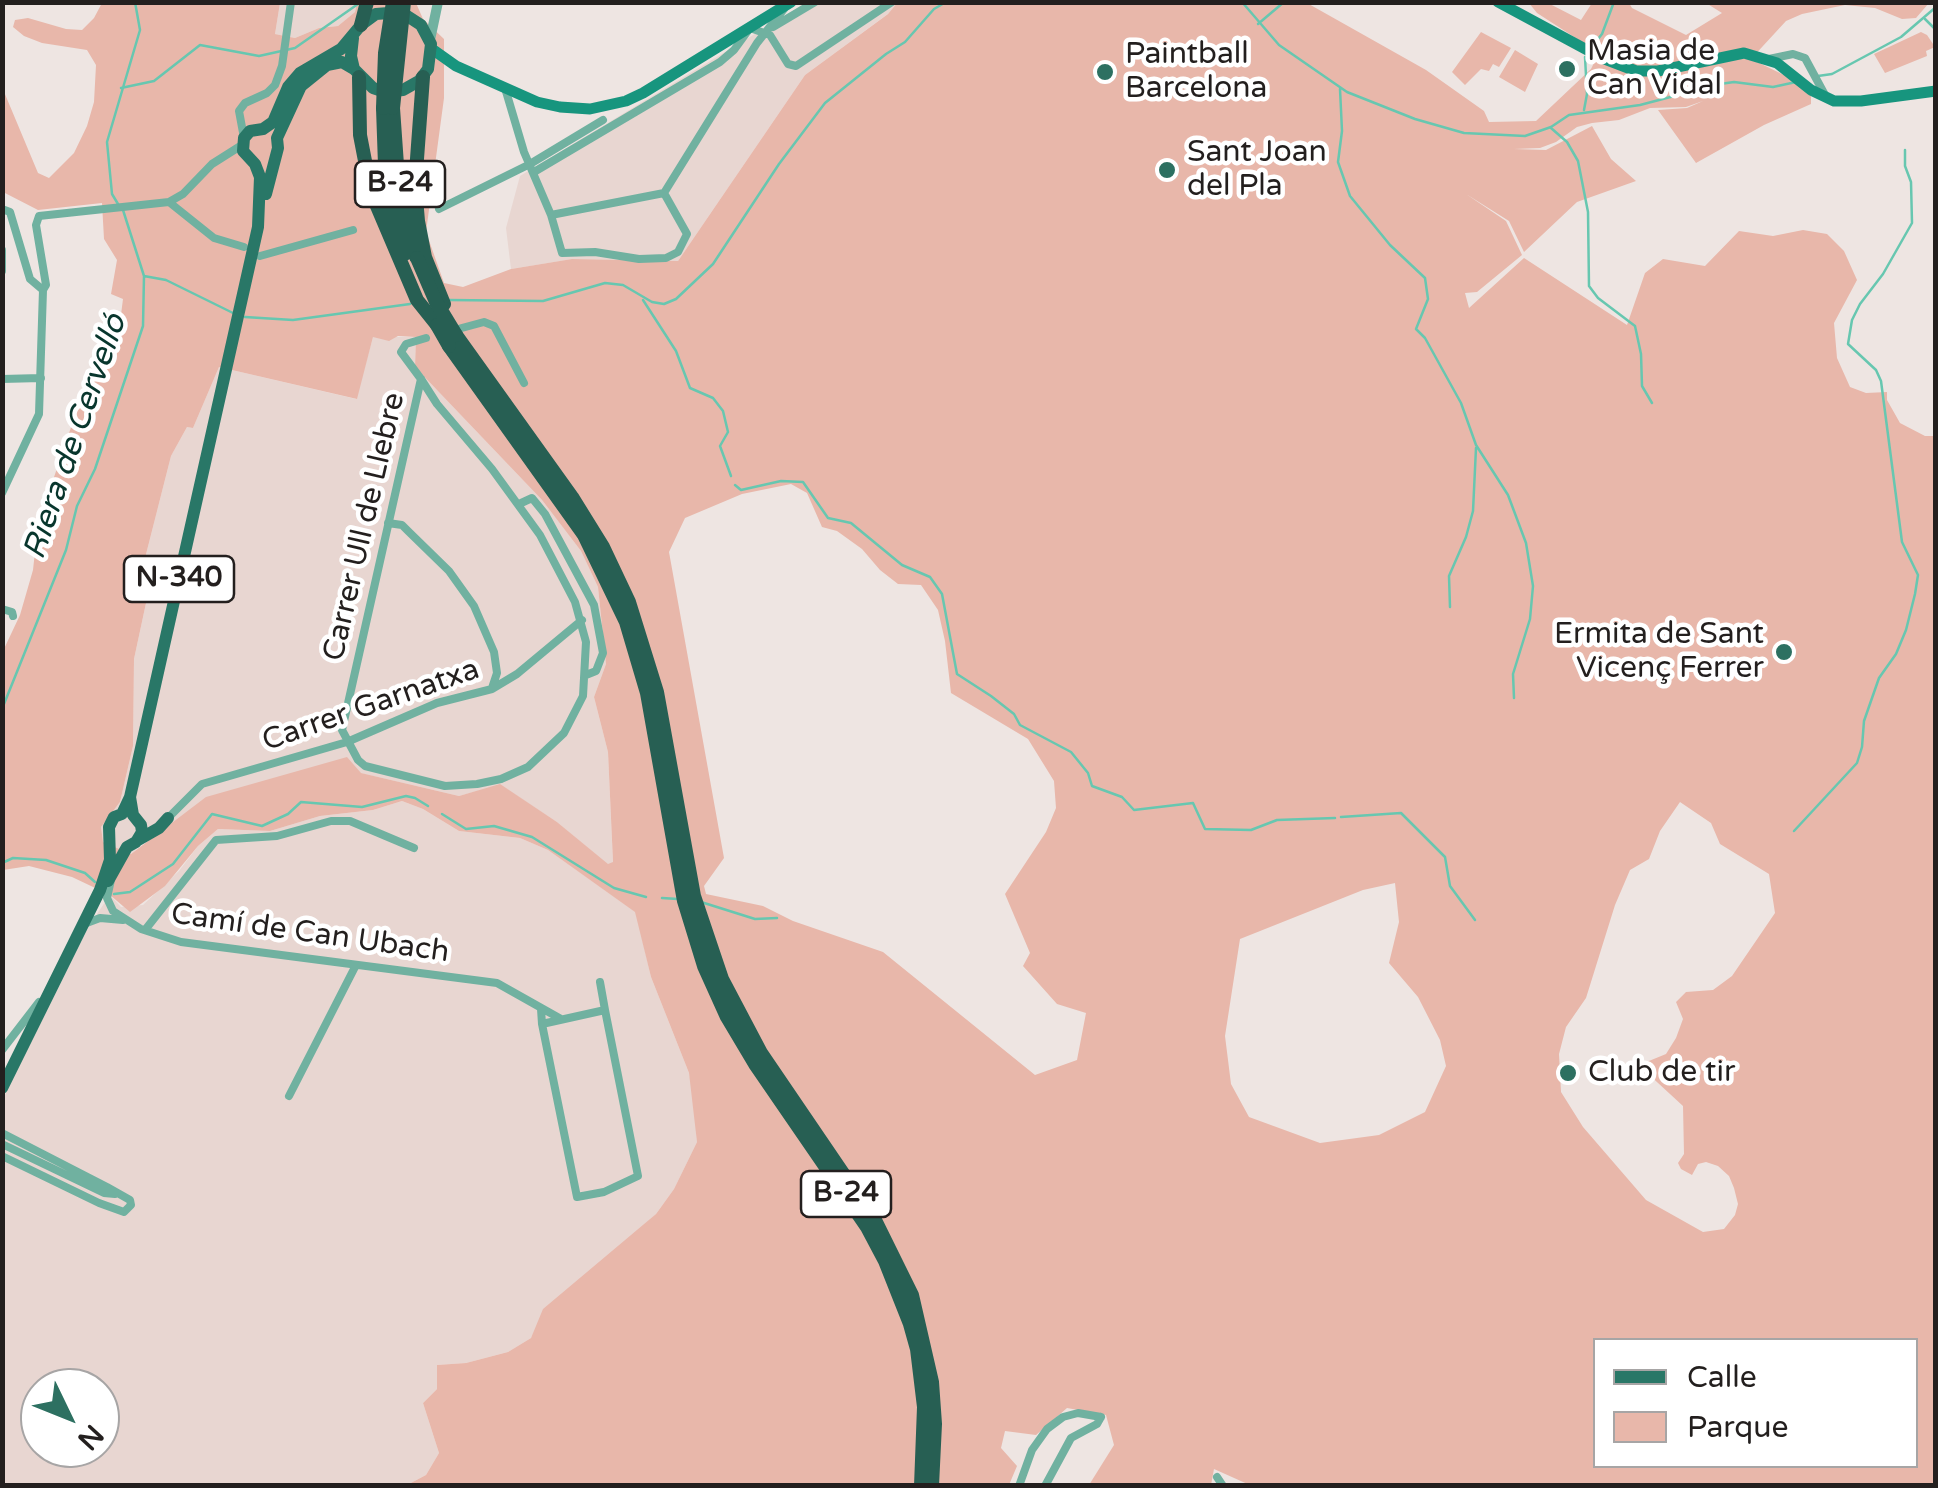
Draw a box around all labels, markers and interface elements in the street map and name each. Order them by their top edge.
place label: Masia de Can Vidal [1587,34,1722,104]
place label: Paintball Barcelona [1125,37,1267,108]
marker: Masia de Can Vidal [1556,58,1578,80]
marker: Paintball Barcelona [1094,61,1116,83]
place label: Sant Joan del Pla [1187,135,1327,206]
marker: Sant Joan del Pla [1156,159,1178,181]
road number: B-24 [355,161,445,207]
water label: Riera de Cervelló [16,310,136,564]
street label: Carrer Ull de Llebre [317,389,413,665]
road number: N-340 [124,556,234,602]
place label: Ermita de Sant Vicenç Ferrer [1554,617,1764,688]
marker: Ermita de Sant Vicenç Ferrer [1773,641,1795,663]
street label: Carrer Garnatxa [258,652,484,760]
street label: Camí de Can Ubach [169,897,451,971]
place label: Club de tir [1588,1055,1735,1091]
marker: Club de tir [1557,1062,1579,1084]
road number: B-24 [801,1171,891,1217]
legend [1593,1338,1918,1468]
text: Calle [1687,1359,1757,1396]
north arrow [20,1368,120,1468]
text: Parque [1687,1409,1788,1446]
text: N [70,1417,111,1457]

